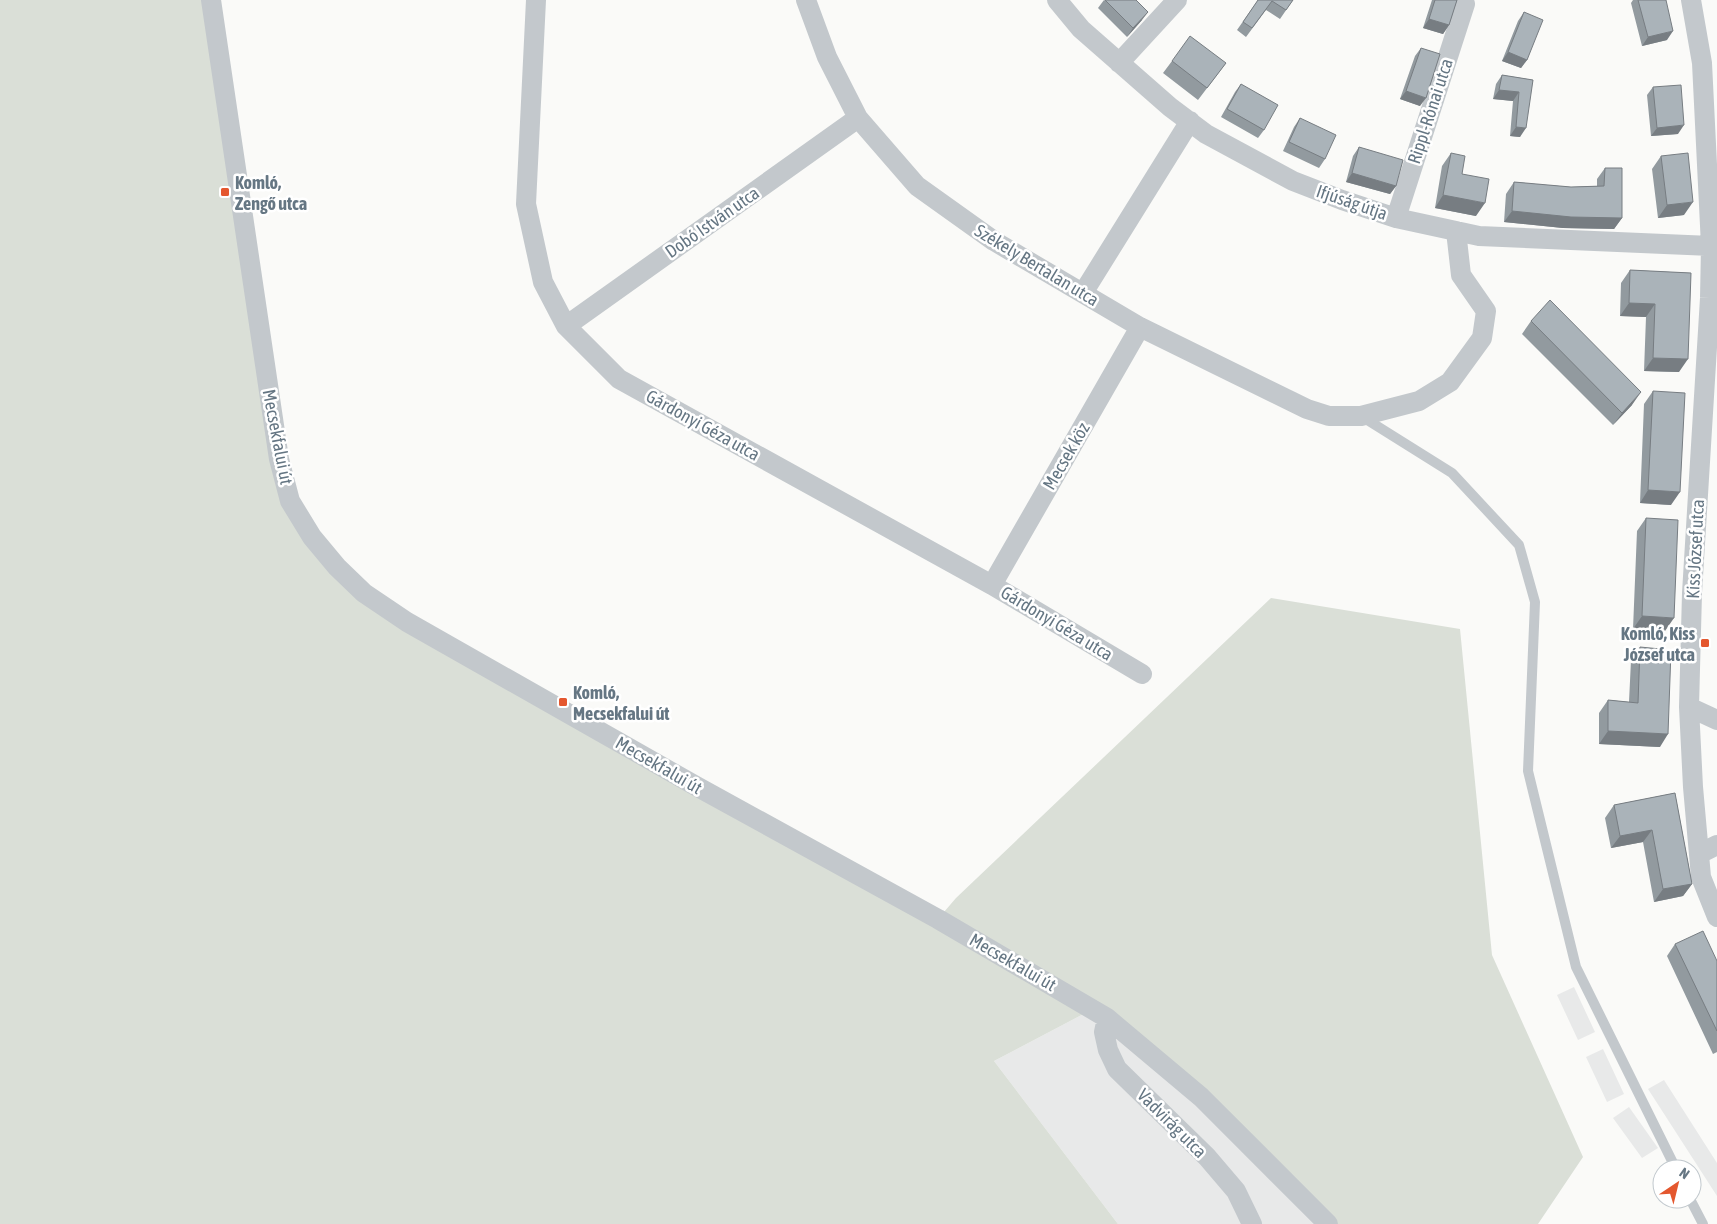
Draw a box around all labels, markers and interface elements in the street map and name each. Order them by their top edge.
street label: Rippl-Rónai utca [1403,56,1457,166]
place label: Komló, Zengő utca [235,172,307,214]
street label: Ifjúság útja [1314,180,1390,224]
street label: Dobó István utca [661,182,763,262]
marker: Komló, Zengő utca [219,186,231,198]
street label: Székely Bertalan utca [971,220,1103,310]
street label: Gárdonyi Géza utca [642,385,764,465]
street label: Mecsekfalui út [258,388,298,486]
street label: Mecsek köz [1038,418,1094,493]
street label: Kiss József utca [1682,499,1708,599]
street label: Gárdonyi Géza utca [997,581,1117,665]
place label: Komló, Kiss József utca [1621,623,1696,665]
marker: Komló, Kiss József utca [1699,637,1711,649]
place label: Komló, Mecsekfalui út [573,682,670,724]
marker: Komló, Mecsekfalui út [557,696,569,708]
street label: Mecsekfalui út [612,732,706,798]
street label: Mecsekfalui út [966,929,1060,995]
street label: Vadvirág utca [1133,1084,1211,1162]
north arrow [1652,1159,1702,1209]
text: N [1676,1164,1692,1182]

